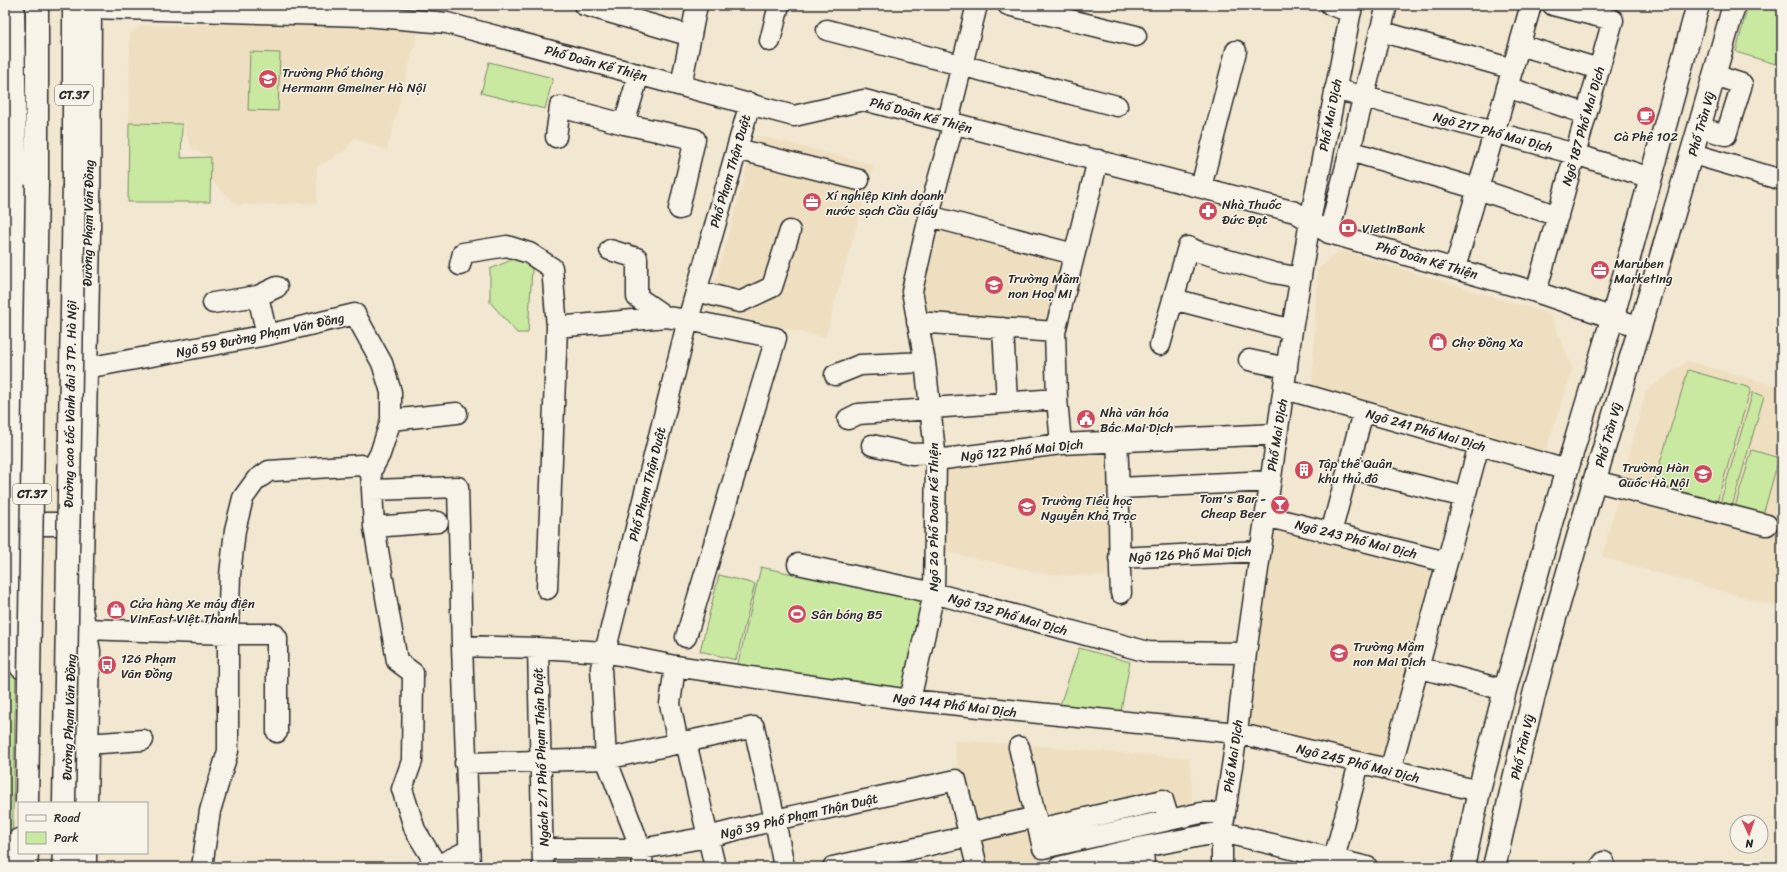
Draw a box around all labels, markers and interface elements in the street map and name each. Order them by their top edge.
street label: Phố Doãn Kế Thiện [542,38,650,88]
place label: Trường Phổ thông Hermann Gmeiner Hà Nội [282,61,426,99]
street label: Ngõ 187 Phố Mai Dịch [1555,63,1611,188]
school or university icon: Trường Phổ thông Hermann Gmeiner Hà Nội [257,68,279,90]
street label: Phố Mai Dịch [1312,77,1348,153]
road number: CT.37 [55,85,93,105]
street label: Phố Trần Vỹ [1681,89,1721,159]
street label: Phố Doãn Kế Thiện [867,90,975,140]
street label: Ngõ 217 Phố Mai Dịch [1431,105,1556,159]
cafe icon: Cà Phê 102 [1635,105,1657,127]
street label: Phố Phạm Thận Duật [703,111,757,230]
place label: Cà Phê 102 [1614,125,1678,148]
street label: Đường Phạm Văn Đồng [75,159,101,287]
place label: Xí nghiệp Kinh doanh nước sạch Cầu Giấy [825,184,944,222]
office icon: Xí nghiệp Kinh doanh nước sạch Cầu Giấy [801,191,823,213]
place label: Nhà Thuốc Đức Đạt [1222,193,1282,231]
pharmacy icon: Nhà Thuốc Đức Đạt [1197,200,1219,222]
bank icon: VietinBank [1337,217,1359,239]
place label: VietinBank [1362,217,1425,240]
street label: Phố Doãn Kế Thiện [1373,234,1481,286]
place label: Maruben Marketing [1614,252,1673,290]
office icon: Maruben Marketing [1589,259,1611,281]
place label: Trường Mầm non Hoạ Mi [1008,267,1079,305]
school or university icon: Trường Mầm non Hoạ Mi [983,274,1005,296]
street label: Đường cao tốc Vành đai 3 TP. Hà Nội [57,300,83,508]
street label: Ngõ 59 Đường Phạm Văn Đồng [174,306,347,364]
shop icon: Chợ Đồng Xa [1427,331,1449,353]
place label: Chợ Đồng Xa [1452,331,1524,354]
street label: Phố Mai Dịch [1260,397,1294,473]
street label: Phố Trần Vỹ [1588,400,1628,470]
place label: Nhà văn hóa Bắc Mai Dịch [1100,401,1174,439]
street label: Ngõ 241 Phố Mai Dịch [1363,402,1489,458]
public building icon: Nhà văn hóa Bắc Mai Dịch [1075,408,1097,430]
street label: Phố Phạm Thận Duật [622,424,672,544]
street label: Ngõ 122 Phố Mai Dịch [960,432,1085,468]
street label: Ngõ 26 Phố Doãn Kế Thiện [922,442,945,592]
place label: Tập thể Quân khu thủ đô [1318,452,1392,490]
place label: Trường Hàn Quốc Hà Nội [1619,456,1689,494]
building icon: Tập thể Quân khu thủ đô [1293,459,1315,481]
school or university icon: Trường Hàn Quốc Hà Nội [1692,463,1714,485]
road number: CT.37 [13,484,51,504]
place label: Tom's Bar - Cheap Beer [1200,487,1267,525]
place label: Trường Tiểu học Nguyễn Khả Trạc [1041,489,1137,527]
bar icon: Tom's Bar - Cheap Beer [1269,494,1291,516]
school or university icon: Trường Tiểu học Nguyễn Khả Trạc [1016,496,1038,518]
street label: Ngõ 243 Phố Mai Dịch [1292,513,1420,565]
street label: Ngõ 126 Phố Mai Dịch [1128,539,1252,569]
street label: Ngõ 132 Phố Mai Dịch [946,586,1070,642]
place label: Cửa hàng Xe máy điện VinFast Việt Thanh [130,592,255,630]
shop icon: Cửa hàng Xe máy điện VinFast Việt Thanh [105,599,127,621]
sports icon: Sân bóng B5 [786,603,808,625]
place label: Sân bóng B5 [811,603,883,626]
place label: Trường Mầm non Mai Dịch [1353,635,1426,673]
school or university icon: Trường Mầm non Mai Dịch [1328,642,1350,664]
place label: 126 Phạm Văn Đồng [121,647,176,685]
street label: Đường Phạm Văn Đồng [55,653,83,781]
bus stop icon: 126 Phạm Văn Đồng [96,654,118,676]
street label: Ngách 2/1 Phố Phạm Thận Duật [526,667,556,847]
street label: Ngõ 144 Phố Mai Dịch [892,686,1018,724]
street label: Phố Trần Vỹ [1503,712,1541,782]
street label: Phố Mai Dịch [1217,718,1250,794]
street label: Ngõ 245 Phố Mai Dịch [1294,737,1422,789]
street label: Ngõ 39 Phố Phạm Thận Duật [718,787,880,845]
legend [18,802,148,854]
text: Road [54,807,81,829]
north arrow [1729,814,1769,854]
text: Park [54,827,79,849]
text: N [1745,834,1755,853]

